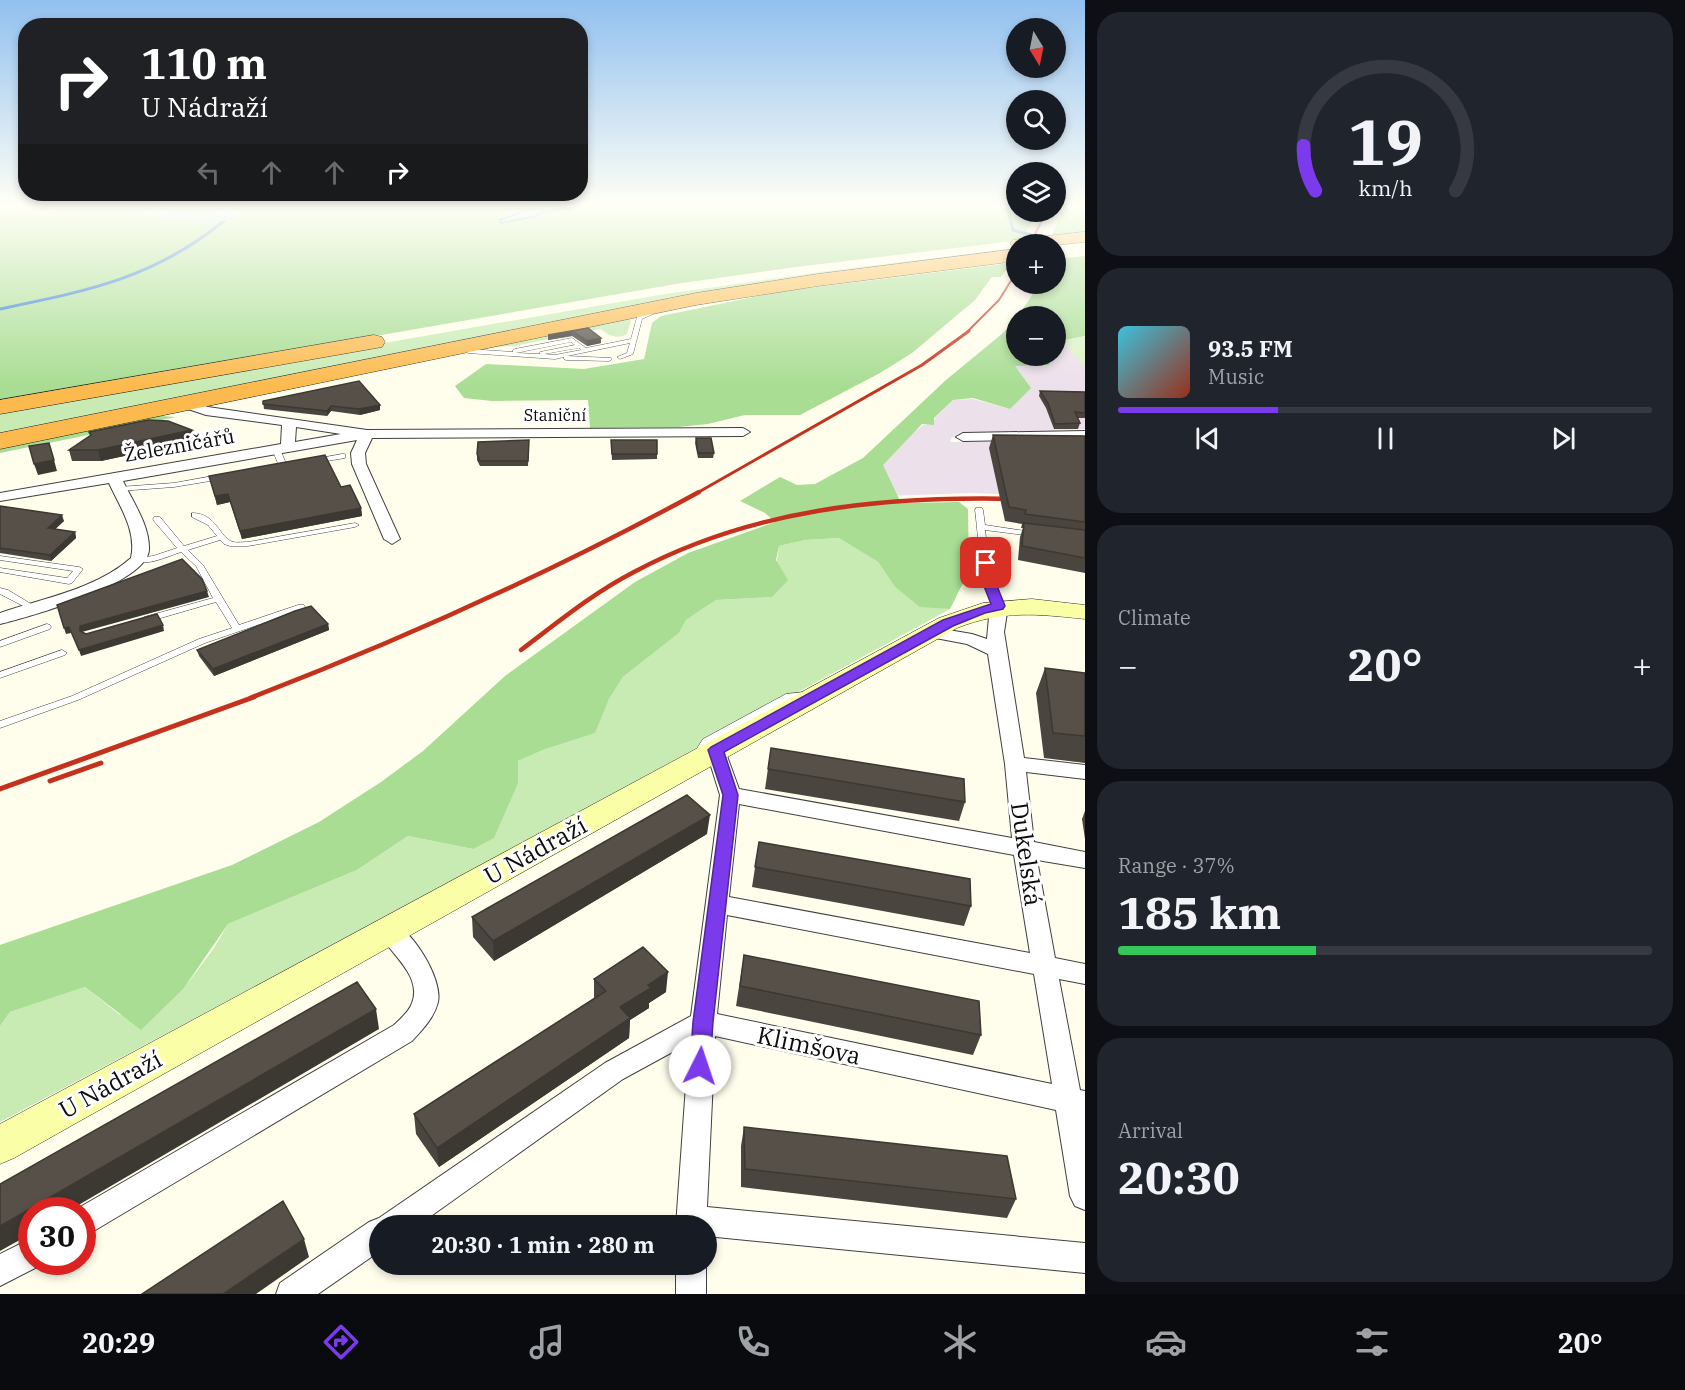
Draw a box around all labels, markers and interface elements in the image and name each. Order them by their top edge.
north arrow [1006,18,1066,78]
map controls [1006,18,1066,366]
text: 110 m [141,36,267,91]
icon: right [42,42,120,120]
text: U Nádraží [141,89,268,124]
button: search [1006,90,1066,150]
text: 19 [1348,101,1422,182]
icon: left [192,156,225,189]
icon: ahead [255,156,288,189]
icon: ahead [318,156,351,189]
icon: right [381,156,414,189]
button: layers [1006,162,1066,222]
text: km/h [1358,175,1412,203]
button: + [1006,234,1066,294]
button: − [1006,306,1066,366]
text: 93.5 FM [1208,334,1293,363]
text: Music [1208,363,1264,390]
street label: Staniční [524,405,586,425]
street label: Železničářů [121,422,237,468]
icon: previous [1191,422,1224,455]
icon: pause [1369,422,1402,455]
icon: next [1547,422,1580,455]
pin [960,537,1011,588]
icon: arrive [969,546,1002,579]
text: Climate [1118,604,1191,631]
text: 20° [1347,635,1423,693]
text: − [1118,644,1138,687]
text: + [1632,644,1652,687]
street label: Dukelská [1004,800,1050,908]
street label: U Nádraží [478,809,592,891]
text: Range · 37% [1118,852,1235,879]
text: 185 km [1118,883,1281,941]
street label: Klimšova [754,1018,864,1072]
position arrow [668,1034,732,1098]
street label: U Nádraží [53,1043,167,1125]
text: Arrival [1118,1117,1183,1144]
text: 20:30 [1118,1148,1240,1206]
speed limit sign: 30 [18,1197,96,1275]
text: 20:30 · 1 min · 280 m [431,1230,655,1259]
icon: directions [320,1321,362,1363]
icon: music [526,1321,568,1363]
icon: phone [732,1321,774,1363]
icon: climate [939,1321,981,1363]
icon: car [1145,1321,1187,1363]
icon: filters [1351,1321,1393,1363]
text: 20:29 [82,1325,155,1360]
text: 20° [1558,1325,1603,1360]

